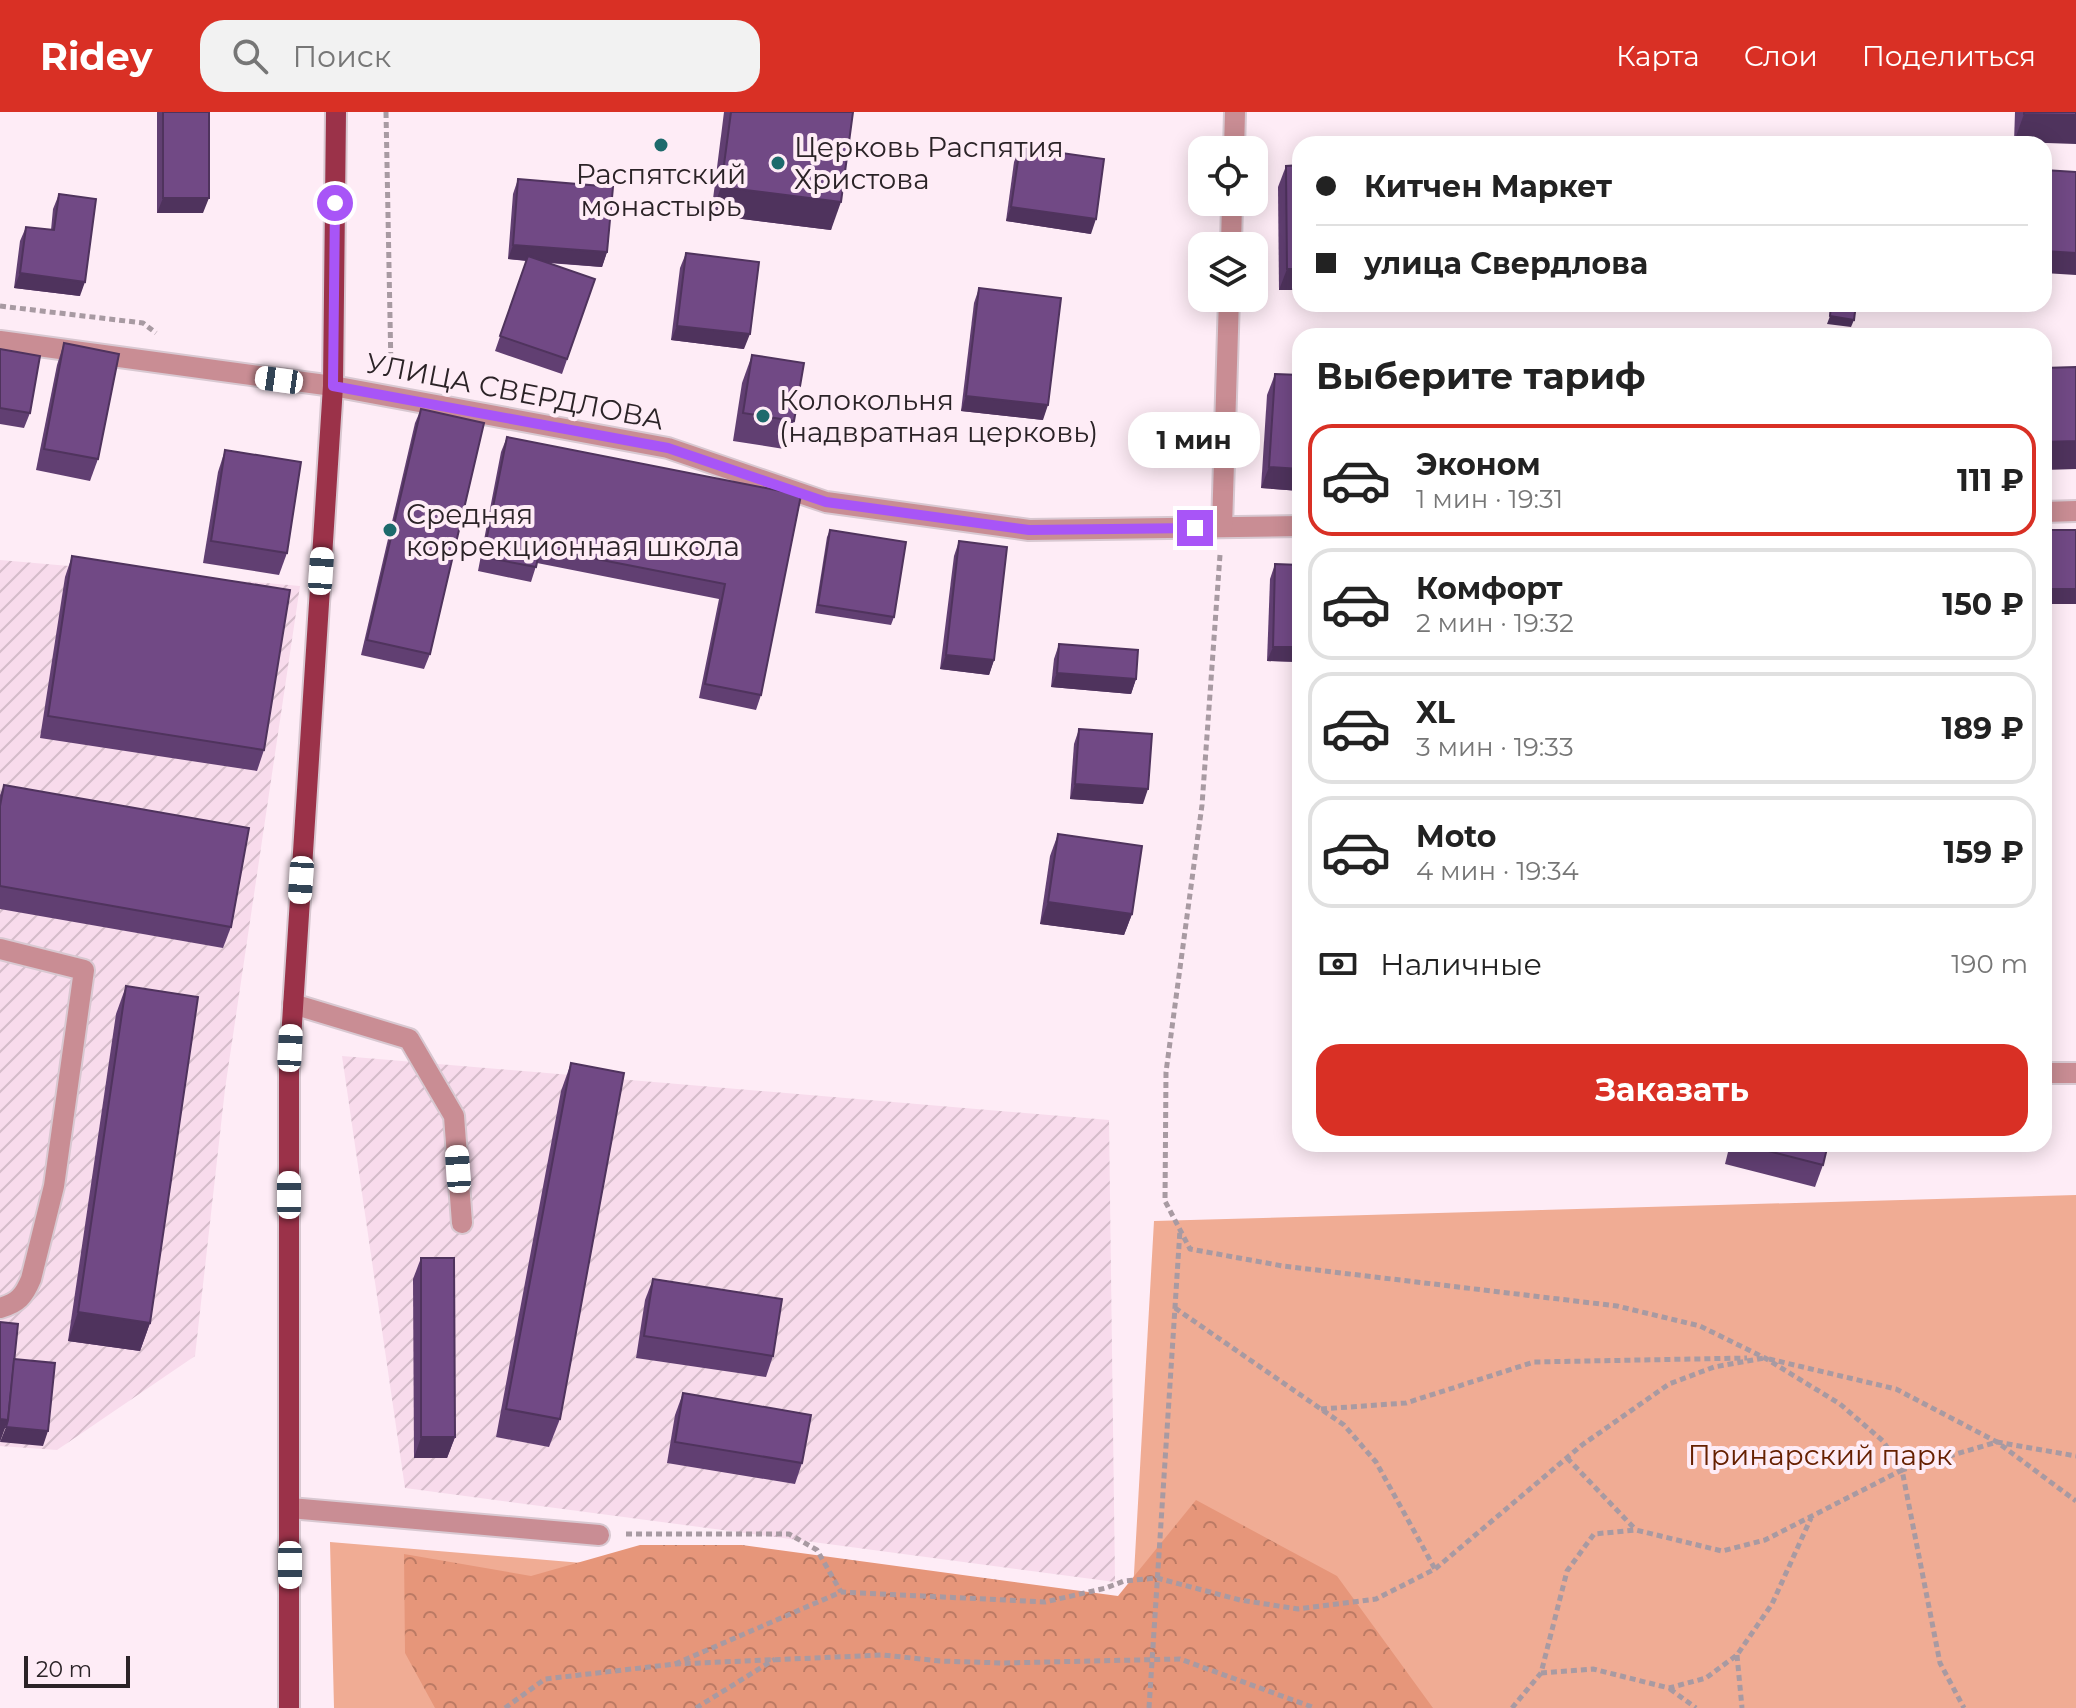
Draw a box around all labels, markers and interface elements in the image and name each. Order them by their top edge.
search box [200,20,760,92]
text: Ridey [40,33,152,80]
icon: search [228,34,272,78]
text: Поиск [292,38,391,75]
text: Карта [1616,39,1700,73]
text: Слои [1744,39,1818,73]
text: Поделиться [1862,39,2036,73]
place label: Церковь Распятия Христова [794,130,1064,196]
marker: Распятский монастырь [652,136,670,154]
map controls [1188,136,1268,312]
button: locate [1188,136,1268,216]
marker: Церковь Распятия Христова [769,154,787,172]
place label: Распятский монастырь [576,157,746,223]
text: Китчен Маркет [1364,168,1612,205]
route start [317,185,353,221]
button: layers [1188,232,1268,312]
text: улица Свердлова [1364,245,1648,282]
street label: УЛИЦА СВЕРДЛОВА [363,345,667,437]
text: Выберите тариф [1316,354,1646,398]
car [254,365,304,395]
place label: Колокольня (надвратная церковь) [779,383,1098,449]
marker: Колокольня (надвратная церковь) [754,407,772,425]
callout: 1 мин [1129,412,1261,468]
text: 1 мин [1156,424,1232,456]
icon: car [1320,444,1392,516]
text: Эконом [1416,446,1541,483]
text: 111 ₽ [1957,462,2024,499]
text: 1 мин · 19:31 [1416,483,1563,515]
place label: Средняя коррекционная школа [406,497,740,563]
route end [1177,510,1213,546]
marker: Средняя коррекционная школа [381,521,399,539]
car [307,546,335,596]
icon: car [1320,568,1392,640]
text: Комфорт [1416,570,1563,607]
text: 150 ₽ [1942,586,2024,623]
text: 2 мин · 19:32 [1416,607,1574,639]
icon: car [1320,692,1392,764]
text: XL [1416,694,1455,731]
text: 189 ₽ [1942,710,2024,747]
text: 3 мин · 19:33 [1416,731,1574,763]
icon: car [1320,816,1392,888]
text: Moto [1416,818,1497,855]
text: 159 ₽ [1944,834,2024,871]
car [287,855,315,905]
text: 4 мин · 19:34 [1416,855,1579,887]
icon: cash [1316,942,1360,986]
text: Наличные [1380,946,1542,983]
text: 190 m [1951,948,2028,980]
car [277,1023,303,1073]
button: Заказать [1316,1044,2028,1136]
car [444,1144,472,1194]
car [277,1171,301,1219]
park label: Принарский парк [1688,1438,1952,1472]
car [278,1541,302,1589]
scale bar [24,1652,130,1688]
text: 20 m [36,1656,92,1683]

